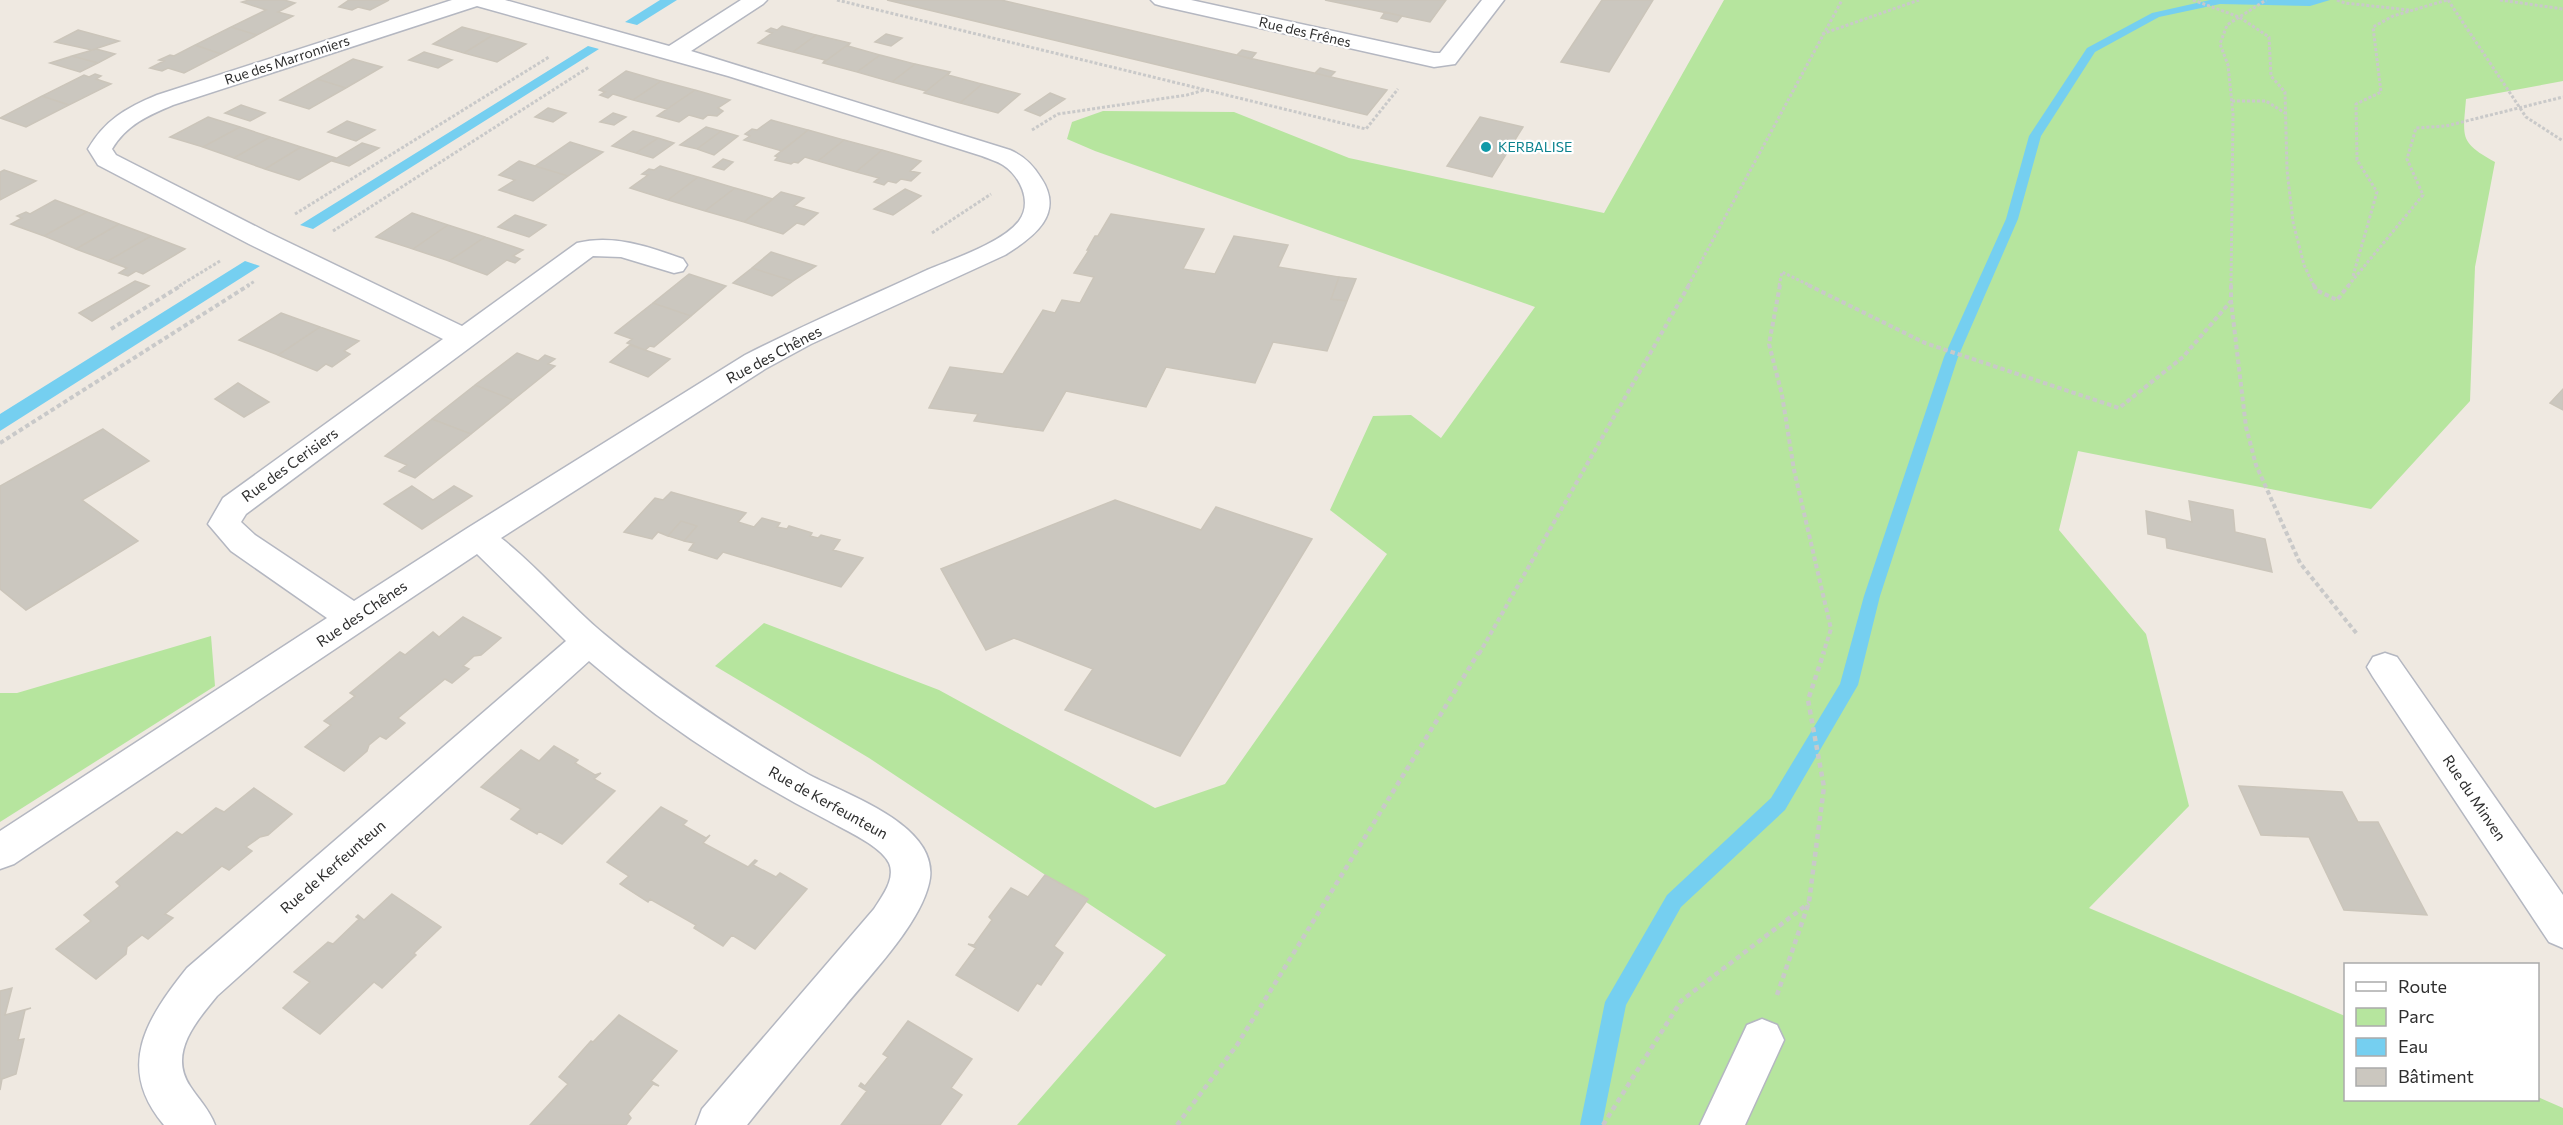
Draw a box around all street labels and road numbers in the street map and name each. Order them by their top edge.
street label: Rue des Frênes [1257,13,1353,50]
street label: Rue des Marronniers [222,31,351,88]
street label: Rue des Chênes [723,321,824,387]
street label: Rue des Cerisiers [238,423,341,505]
street label: Rue des Chênes [313,576,410,650]
street label: Rue du Minven [2440,751,2510,844]
street label: Rue de Kerfeunteun [766,762,891,842]
street label: Rue de Kerfeunteun [276,816,389,917]

